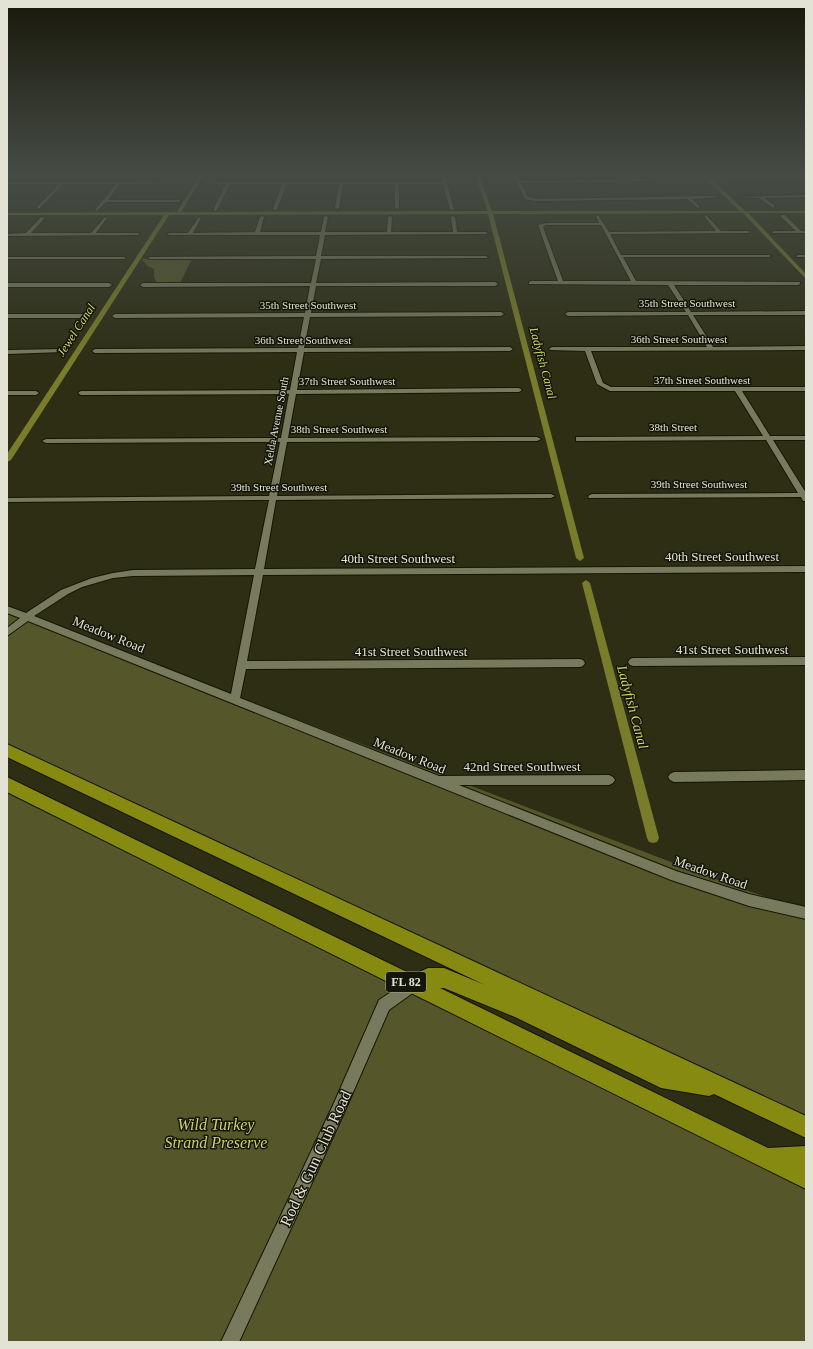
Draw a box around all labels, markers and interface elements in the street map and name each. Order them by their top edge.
street label: 35th Street Southwest [639,297,735,309]
street label: 35th Street Southwest [260,299,356,311]
water label: Jewel Canal [54,301,98,359]
water label: Ladyfish Canal [526,325,559,401]
street label: 36th Street Southwest [631,333,727,345]
street label: 36th Street Southwest [255,334,351,346]
street label: 37th Street Southwest [654,374,750,386]
street label: Xelda Avenue South [262,375,291,466]
street label: 37th Street Southwest [299,375,395,387]
street label: 38th Street [649,421,697,433]
street label: 38th Street Southwest [291,423,387,435]
street label: 39th Street Southwest [651,478,747,490]
street label: 39th Street Southwest [231,481,327,493]
street label: 40th Street Southwest [665,549,779,564]
street label: 40th Street Southwest [341,551,455,566]
street label: Meadow Road [71,613,147,656]
street label: 41st Street Southwest [676,642,789,657]
street label: 41st Street Southwest [355,644,468,659]
water label: Ladyfish Canal [614,663,651,751]
street label: Meadow Road [372,734,448,777]
street label: 42nd Street Southwest [464,759,581,774]
street label: Meadow Road [672,853,750,892]
road number: FL 82 [386,972,426,992]
street label: Rod & Gun Club Road [277,1088,354,1229]
park label: Wild Turkey Strand Preserve [165,1116,267,1151]

